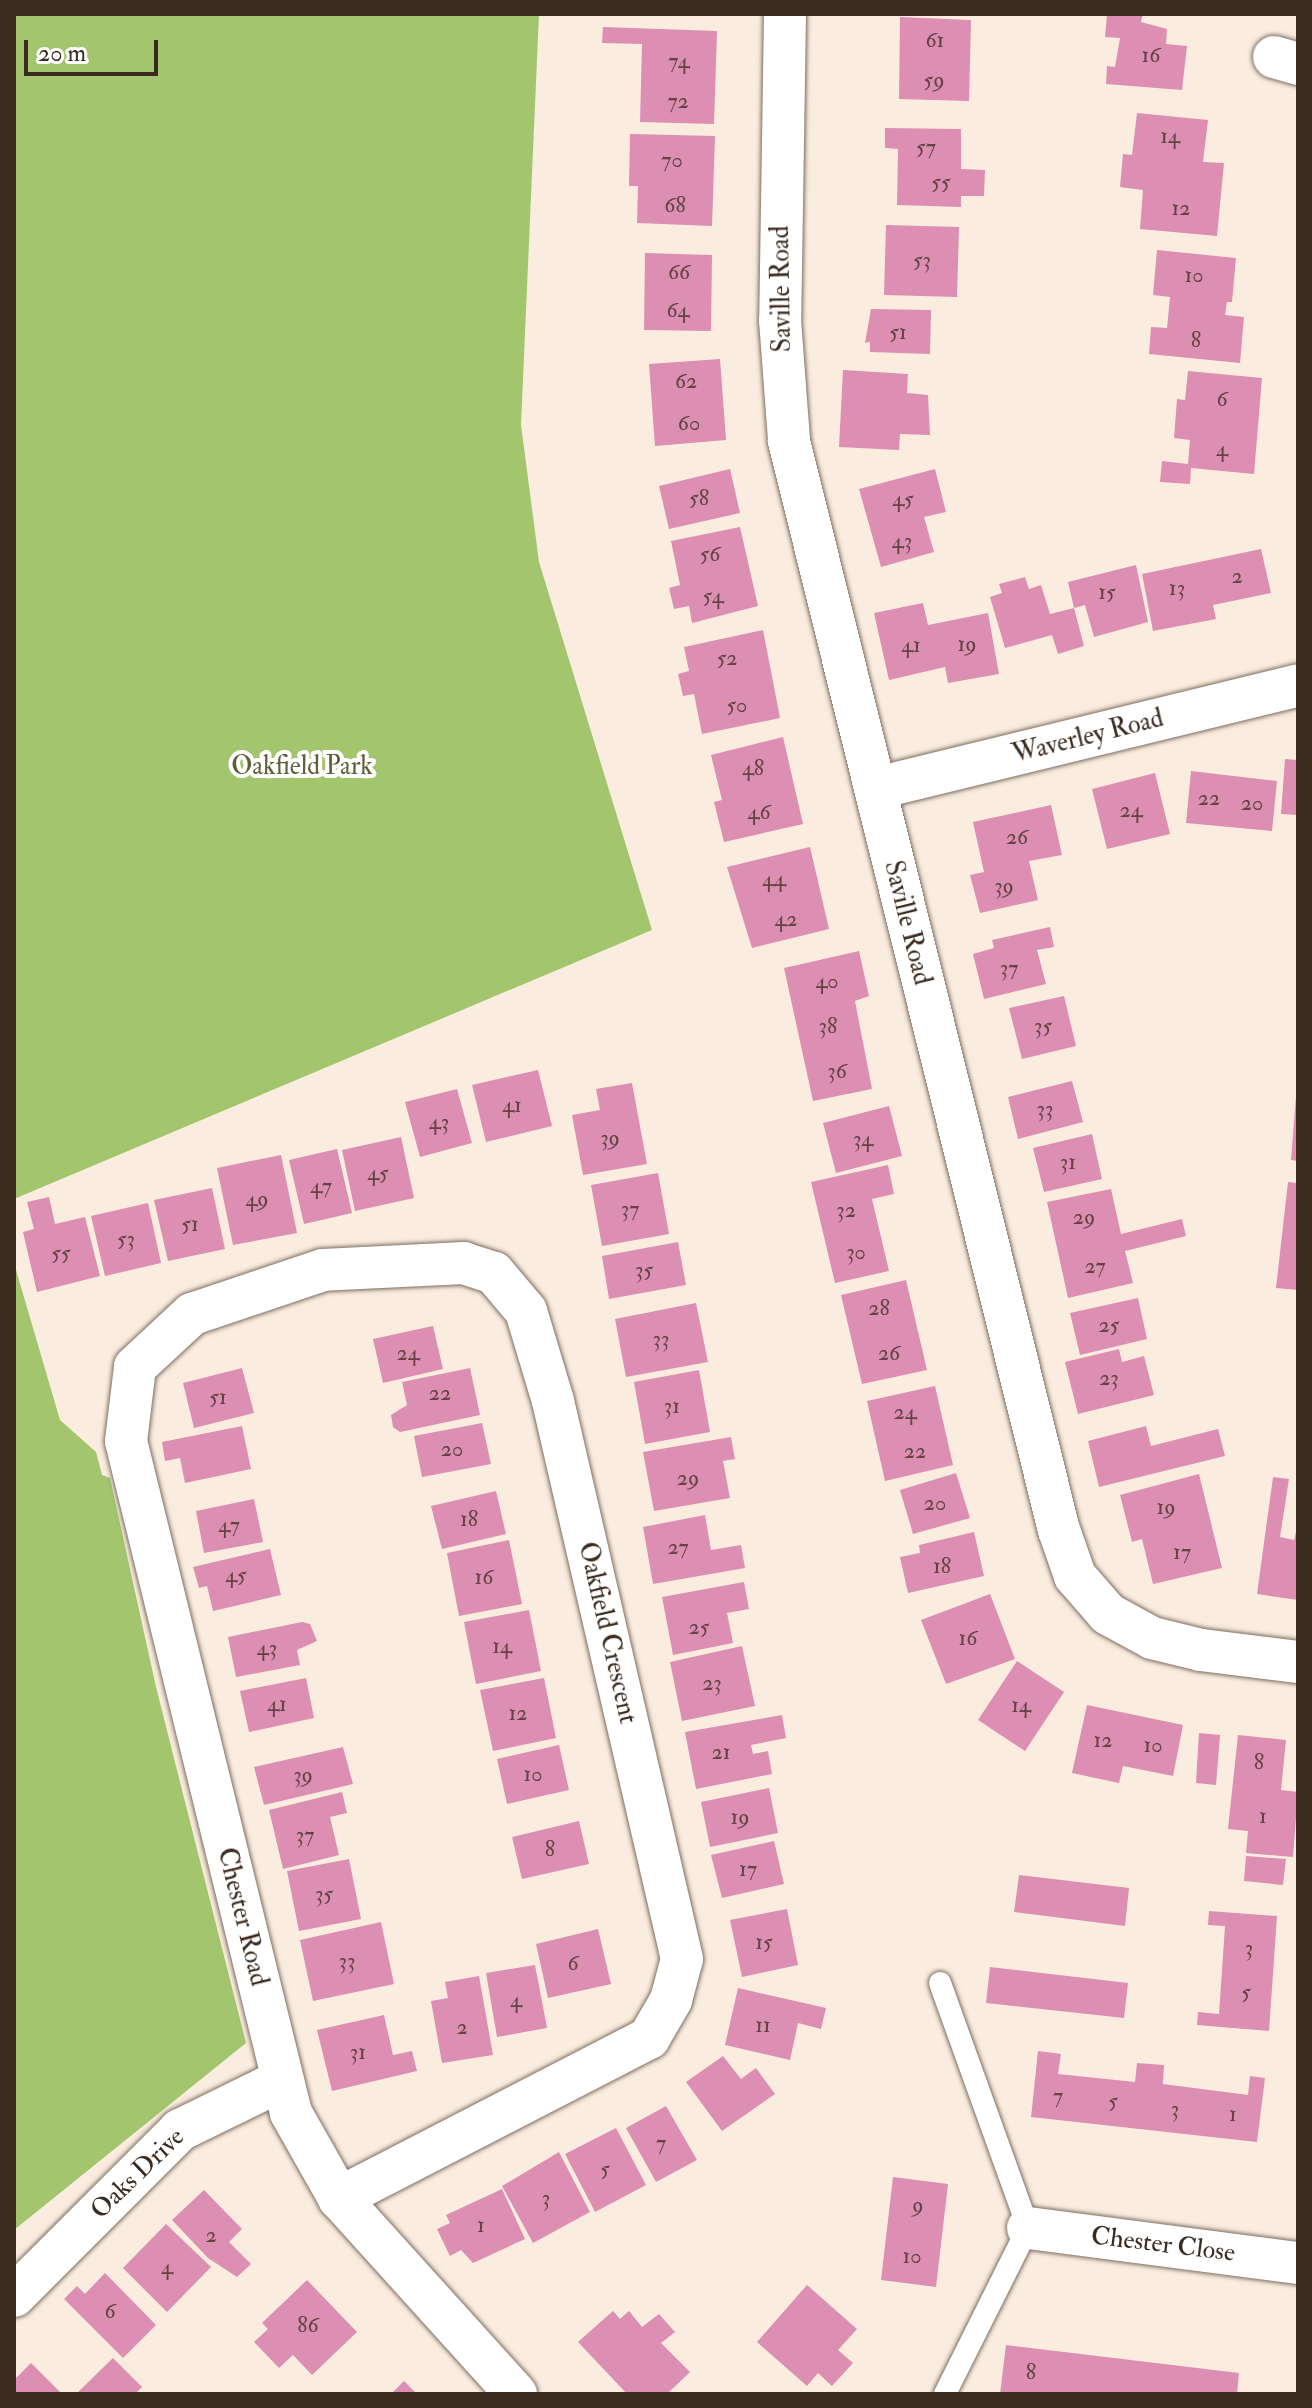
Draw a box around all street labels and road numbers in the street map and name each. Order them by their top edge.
street label: Saville Road [765,225,799,353]
street label: Waverley Road [1009,703,1167,771]
street label: Saville Road [877,858,937,988]
street label: Oakfield Crescent [571,1539,643,1727]
street label: Chester Road [210,1845,274,1989]
street label: Oaks Drive [85,2122,191,2226]
street label: Chester Close [1089,2221,1237,2269]

